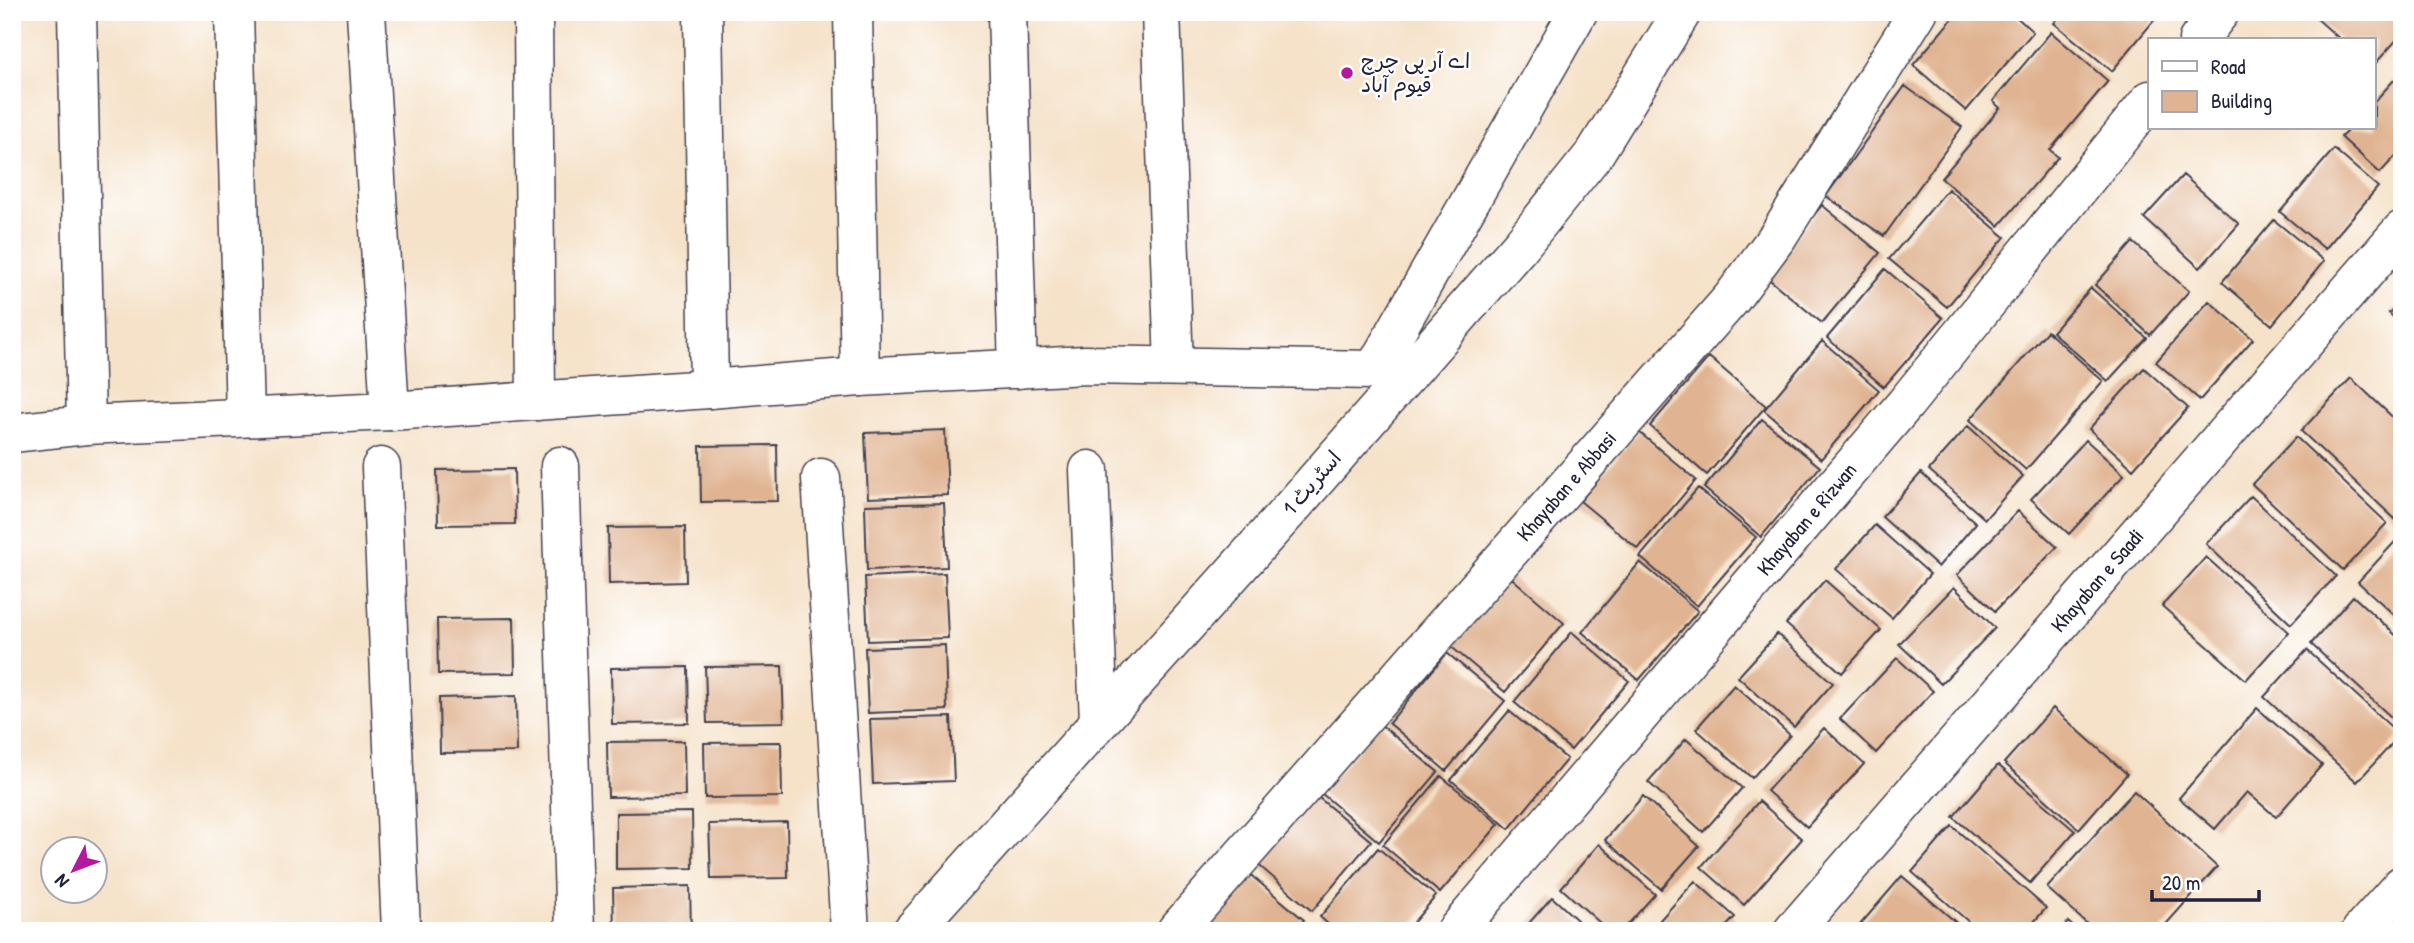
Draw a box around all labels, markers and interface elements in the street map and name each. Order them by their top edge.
legend [2148,38,2376,130]
place label: اے آر پی چرچ قیوم آباد [1361,46,1470,101]
text: Road [2211,52,2245,81]
marker: اے آر پی چرچ قیوم آباد [1339,65,1355,81]
text: Building [2211,86,2272,115]
street label: Khayaban e Abbasi [1510,424,1623,547]
street label: اسٹریٹ 1 [1276,444,1348,521]
street label: Khayaban e Rizwan [1750,456,1863,582]
street label: Khayaban e Saadi [2044,522,2150,638]
north arrow [38,834,108,904]
scale bar [2152,859,2258,903]
text: 20 m [2162,868,2200,897]
text: N [48,869,74,894]

